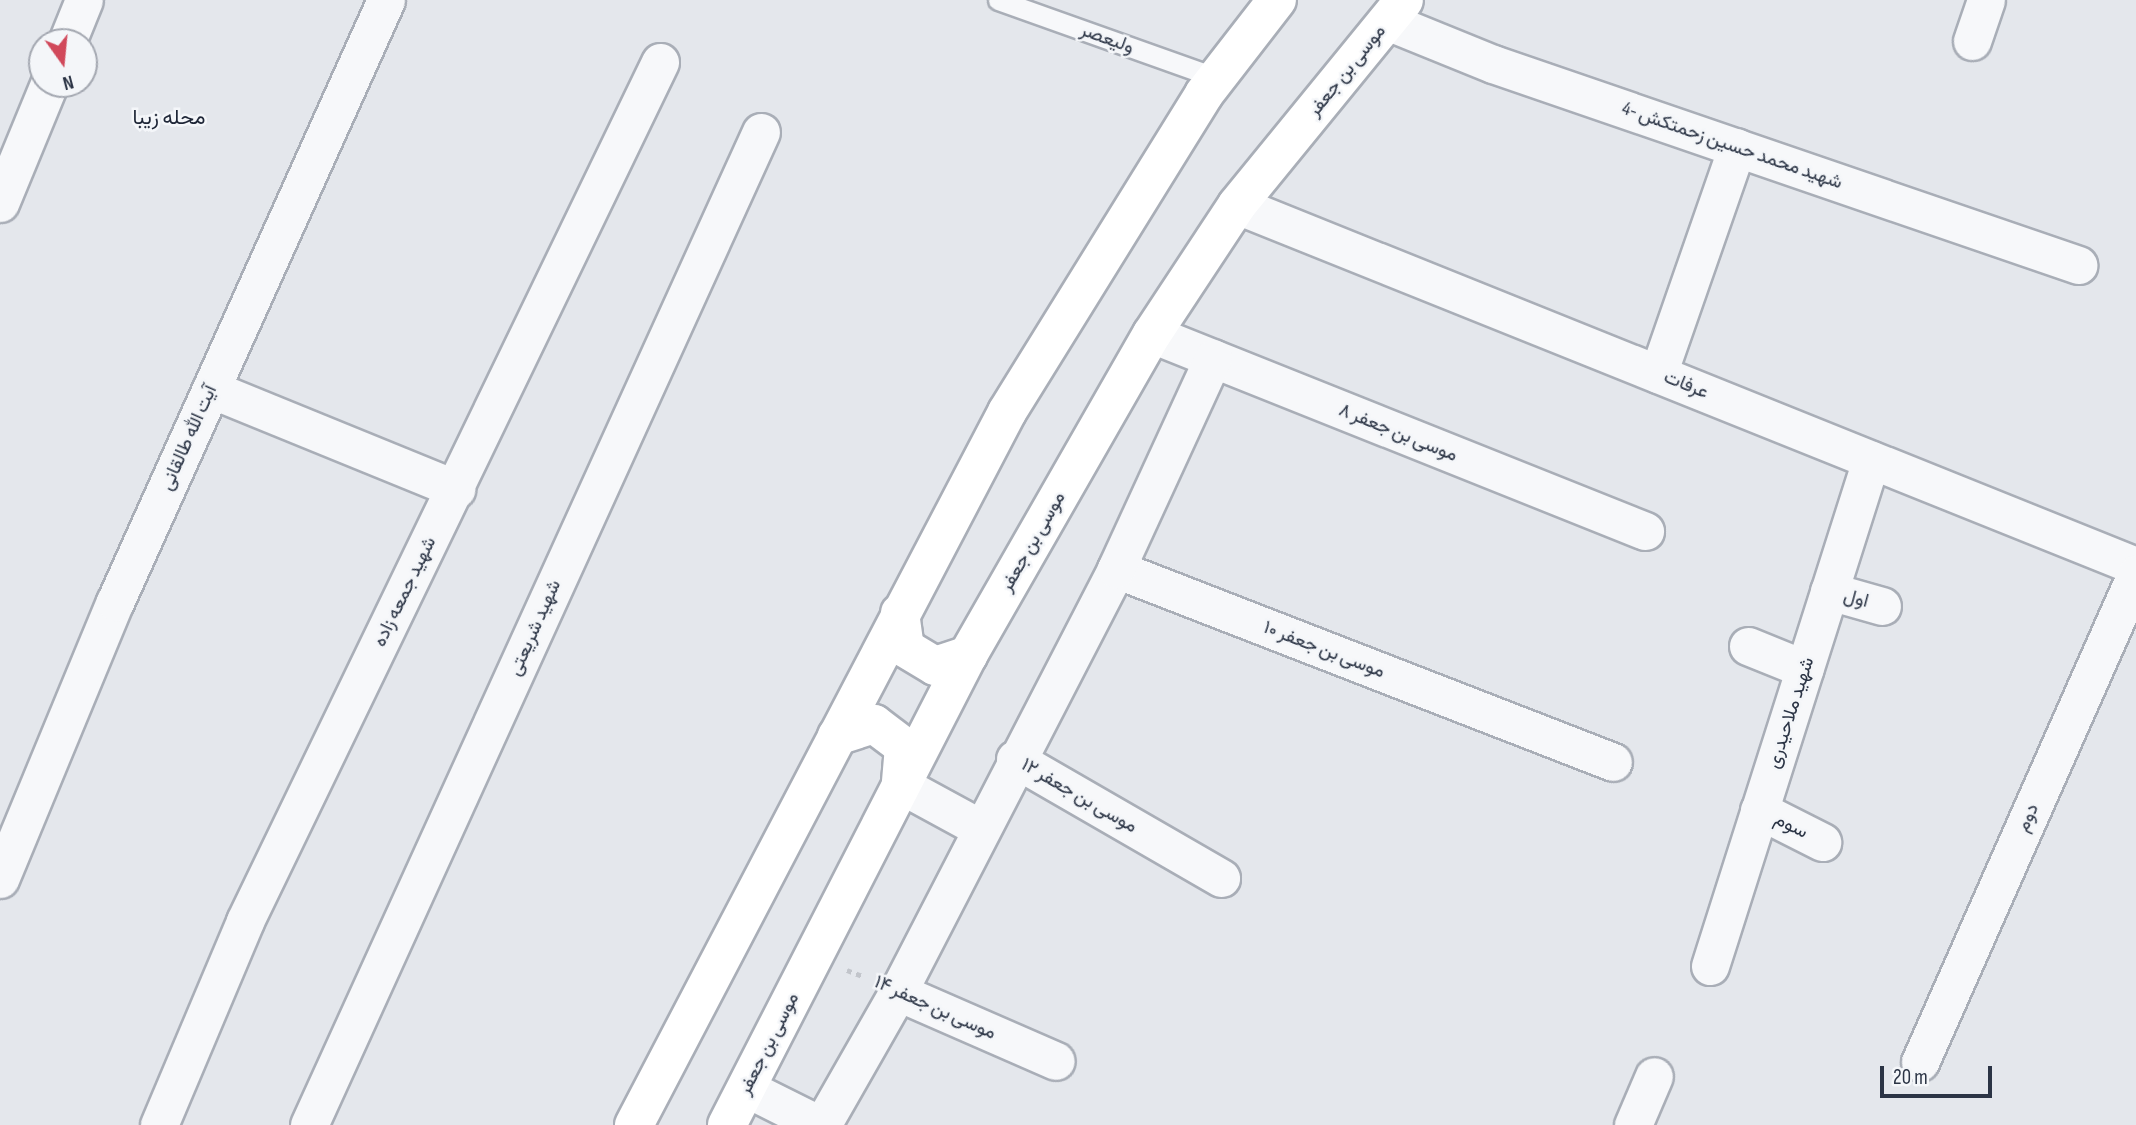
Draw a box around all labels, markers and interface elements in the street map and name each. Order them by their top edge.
street label: ولیعصر [1077,19,1137,59]
street label: موسی بن جعفر [1303,20,1391,122]
north arrow [28,28,98,98]
text: N [60,69,76,94]
street label: 4- شهید محمد حسین زحمتکش [1619,98,1845,194]
district label: محله زیبا [133,105,205,131]
street label: عرفات [1660,366,1712,404]
street label: آیت الله طالقانی [156,382,222,494]
street label: موسی بن جعفر ۸ [1335,399,1461,467]
street label: موسی بن جعفر [995,488,1071,596]
street label: شهید جمعه زاده [369,533,441,651]
street label: شهید شریعتی [504,576,566,680]
street label: اول [1841,585,1871,613]
street label: موسی بن جعفر ۱۰ [1260,616,1388,684]
street label: شهید ملاحیدری [1762,654,1820,772]
street label: موسی بن جعفر ۱۲ [1017,754,1141,838]
street label: دوم [2012,800,2044,836]
street label: سوم [1770,808,1812,844]
street label: موسی بن جعفر ۱۴ [871,971,999,1045]
street label: موسی بن جعفر [734,989,804,1099]
scale bar [1884,1052,1996,1096]
text: 20 m [1893,1065,1928,1090]

